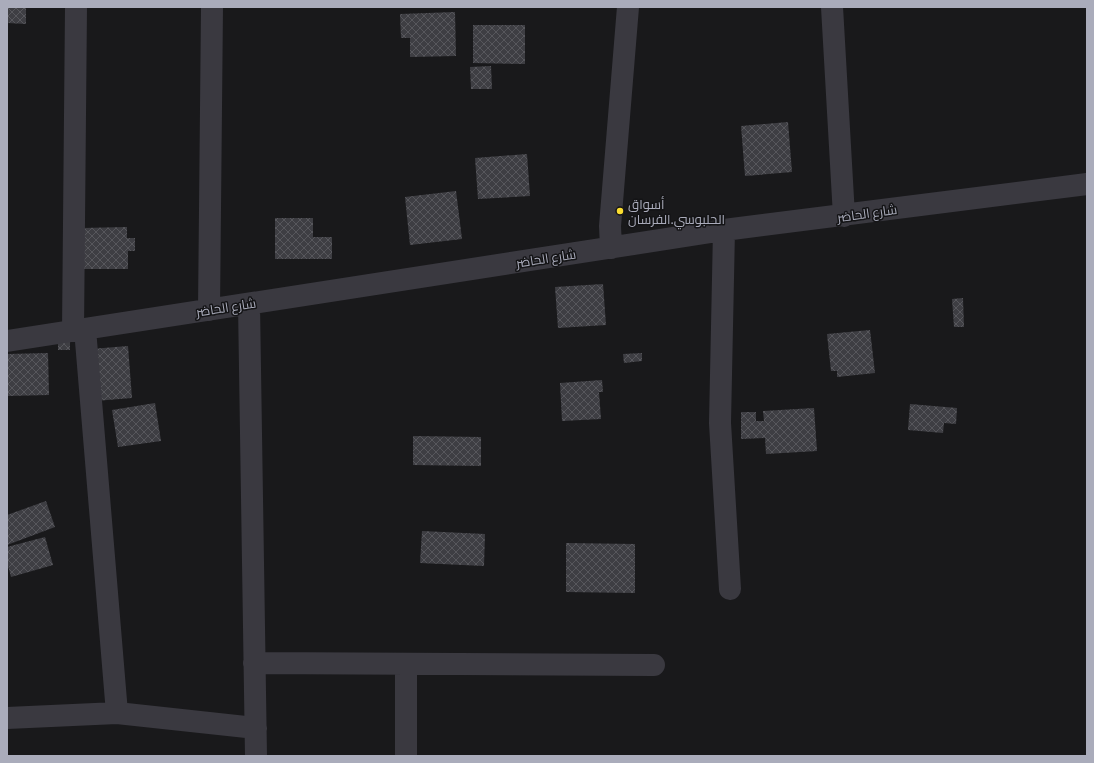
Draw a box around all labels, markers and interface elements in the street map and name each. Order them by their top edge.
place label: أسواق الحلبوسي.الفرسان [628,196,725,230]
street label: شارع الحاضر [835,201,898,227]
marker: أسواق الحلبوسي.الفرسان [615,206,625,216]
street label: شارع الحاضر [514,245,578,273]
street label: شارع الحاضر [194,294,258,322]

